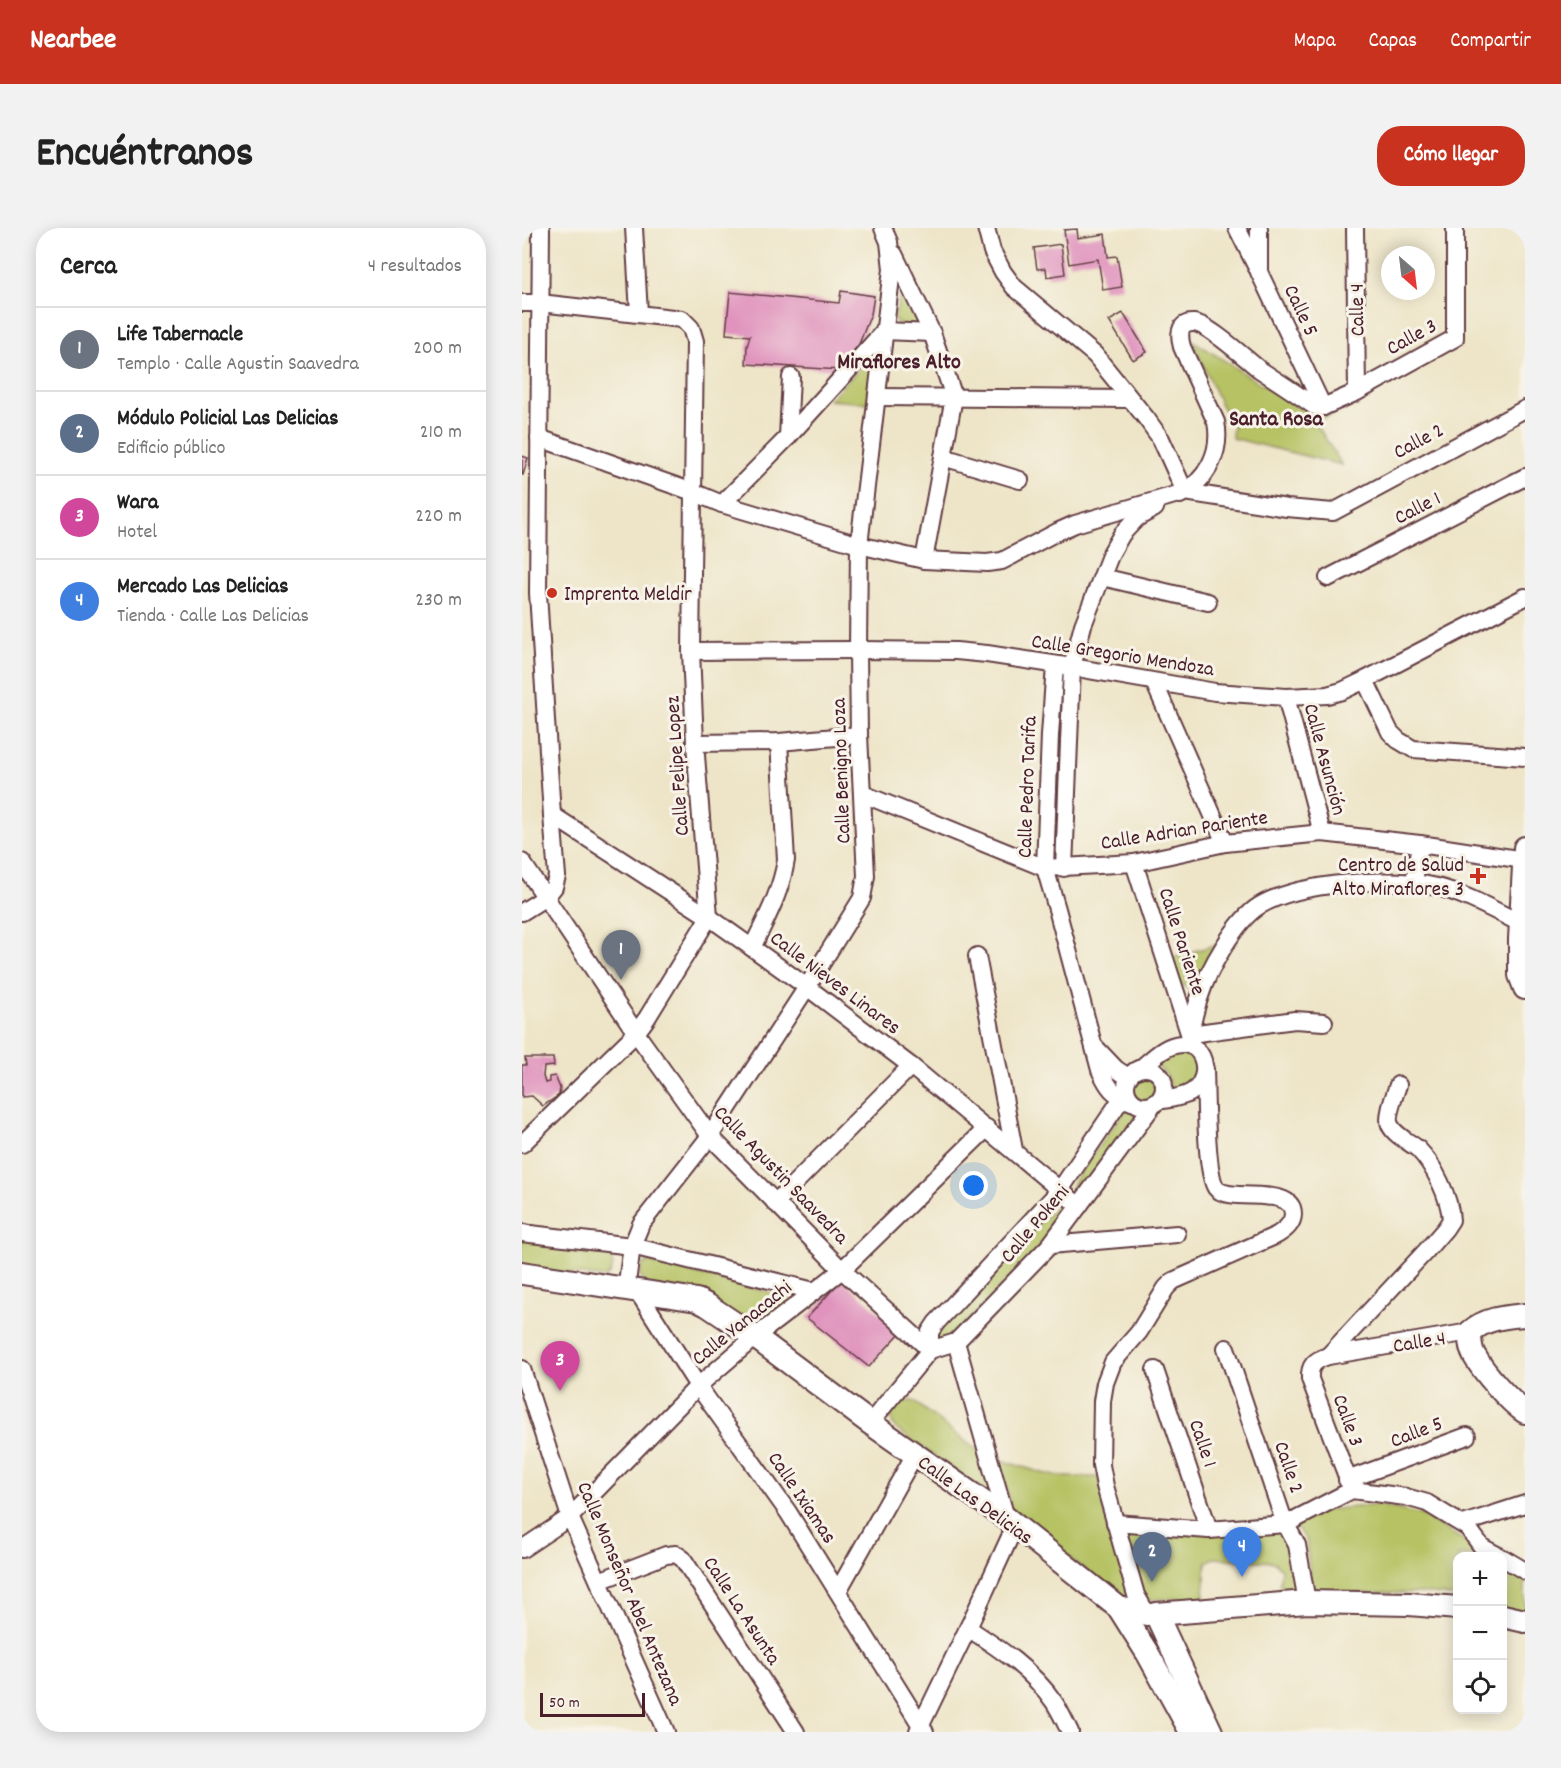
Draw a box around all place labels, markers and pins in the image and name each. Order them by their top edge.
place label: Imprenta Meldir [564,581,692,611]
marker: Imprenta Meldir [545,586,559,600]
place label: Centro de Salud Alto Miraflores 3 [1332,852,1464,906]
marker: Centro de Salud Alto Miraflores 3 [1469,867,1487,885]
pin: 1 [602,930,640,980]
pin: 3 [540,1342,579,1391]
pin: 4 [1222,1528,1262,1577]
pin: 2 [1132,1532,1172,1582]

